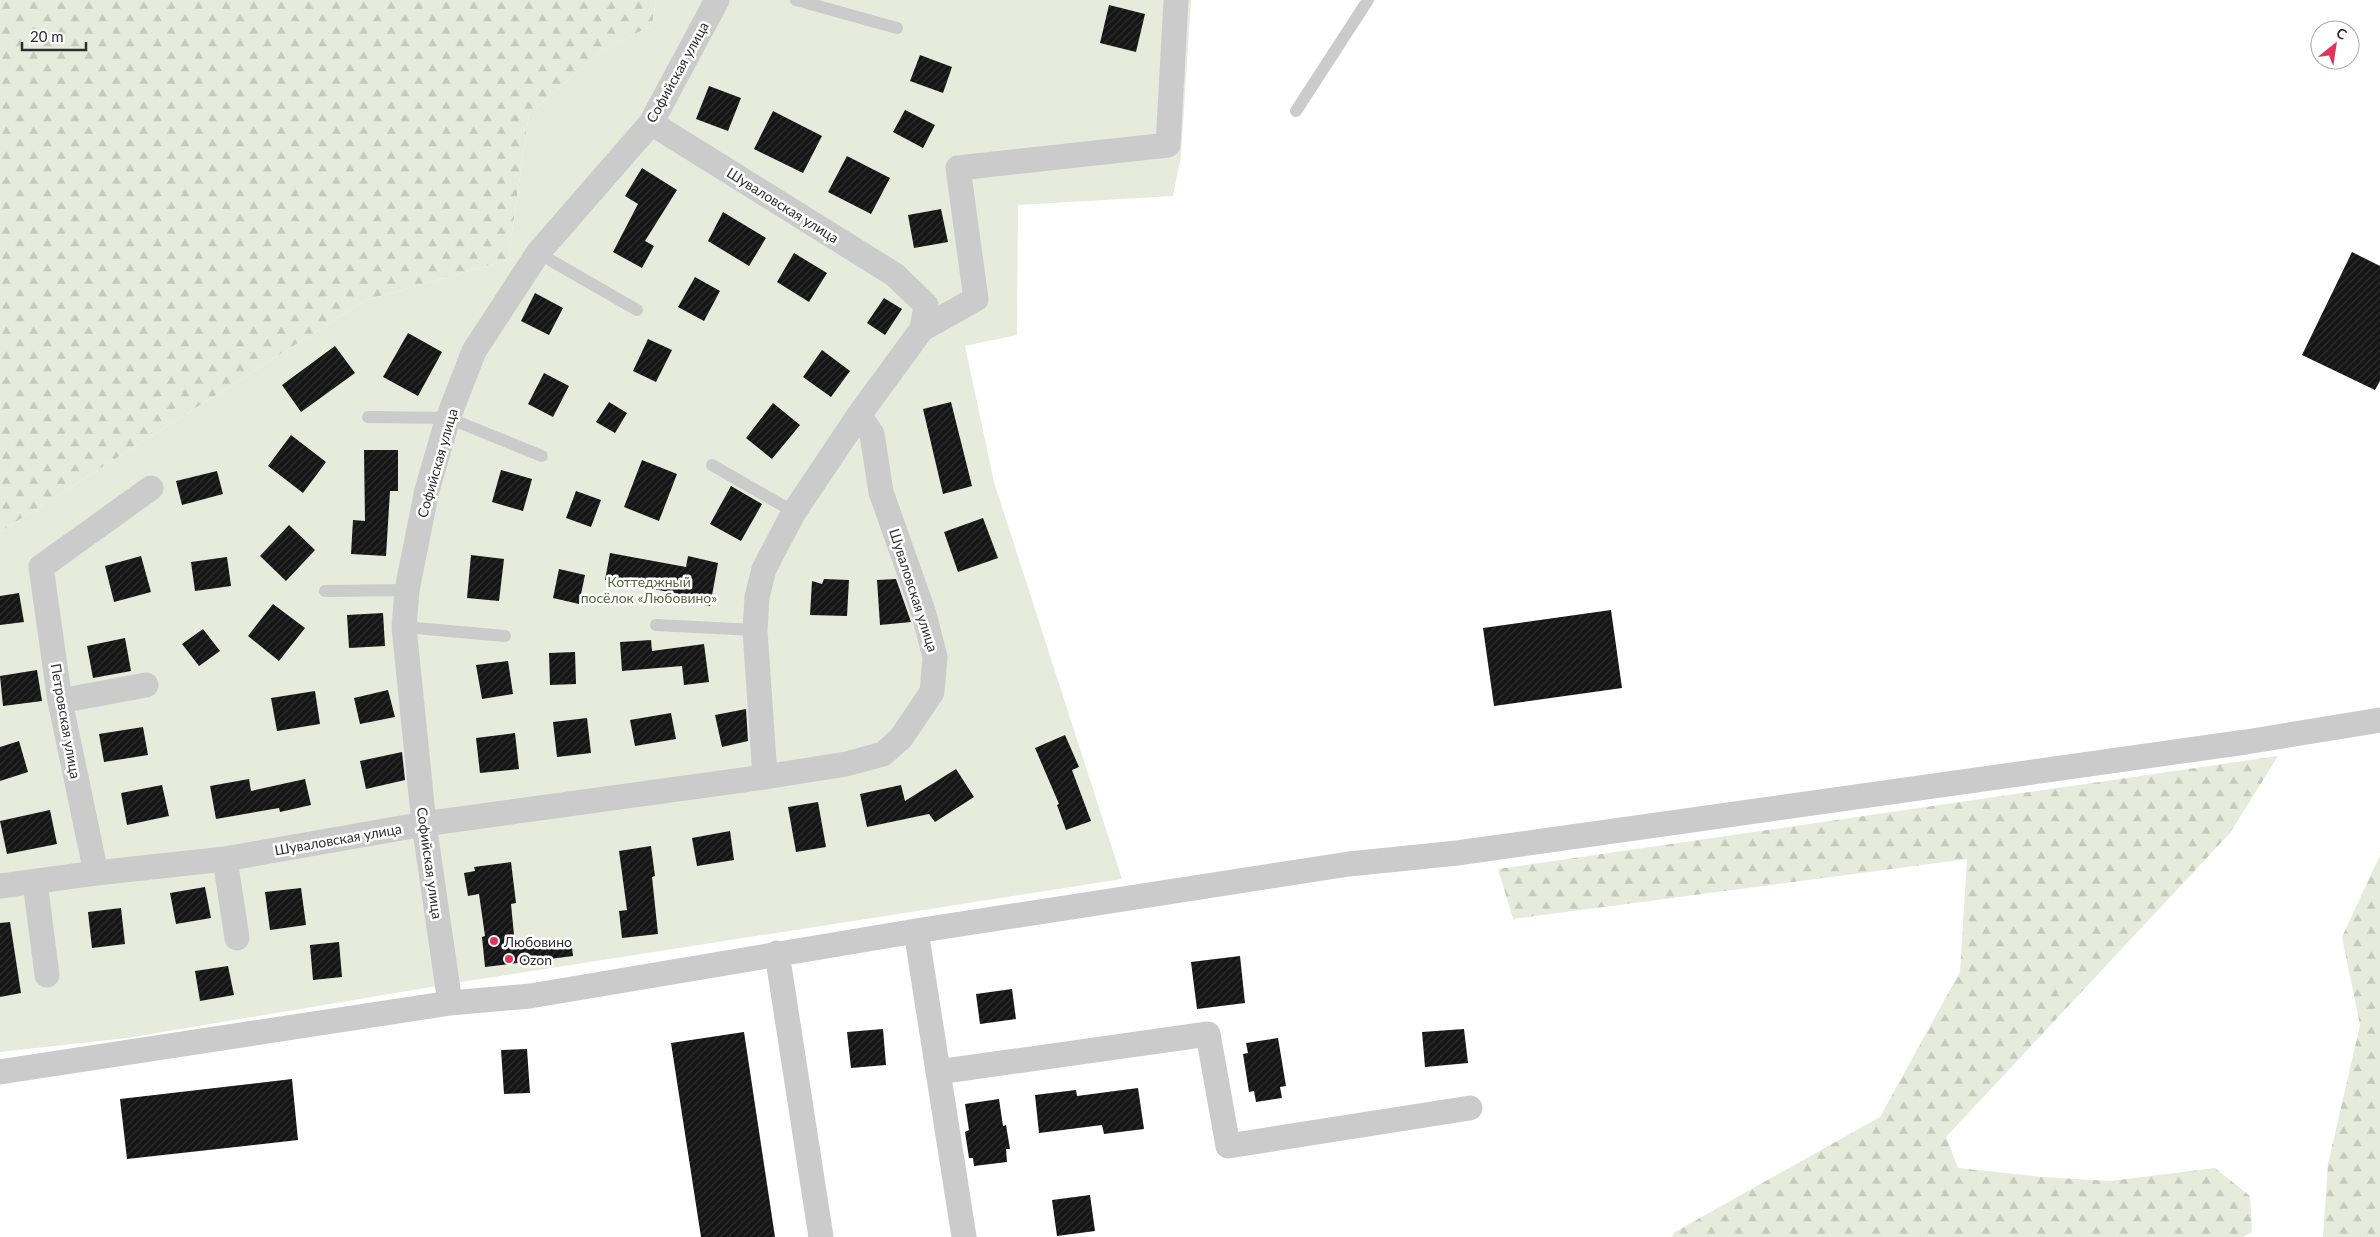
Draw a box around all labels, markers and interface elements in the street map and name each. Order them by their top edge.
street label: Софийская улица [642,19,712,125]
scale bar [22,20,86,52]
north arrow [2310,20,2360,70]
text: С [2333,24,2351,43]
text: 20 m [30,27,64,45]
street label: Шуваловская улица [724,164,842,246]
street label: Софийская улица [413,406,461,520]
street label: Шуваловская улица [886,526,942,654]
park label: Коттеджный посёлок «Любовино» [581,573,717,606]
street label: Петровская улица [47,662,85,780]
street label: Софийская улица [414,806,446,920]
street label: Шуваловская улица [273,819,403,859]
place label: Любовино [503,933,572,950]
marker: Любовино [488,935,500,947]
place label: Ozon [519,951,552,968]
marker: Ozon [503,953,515,965]

